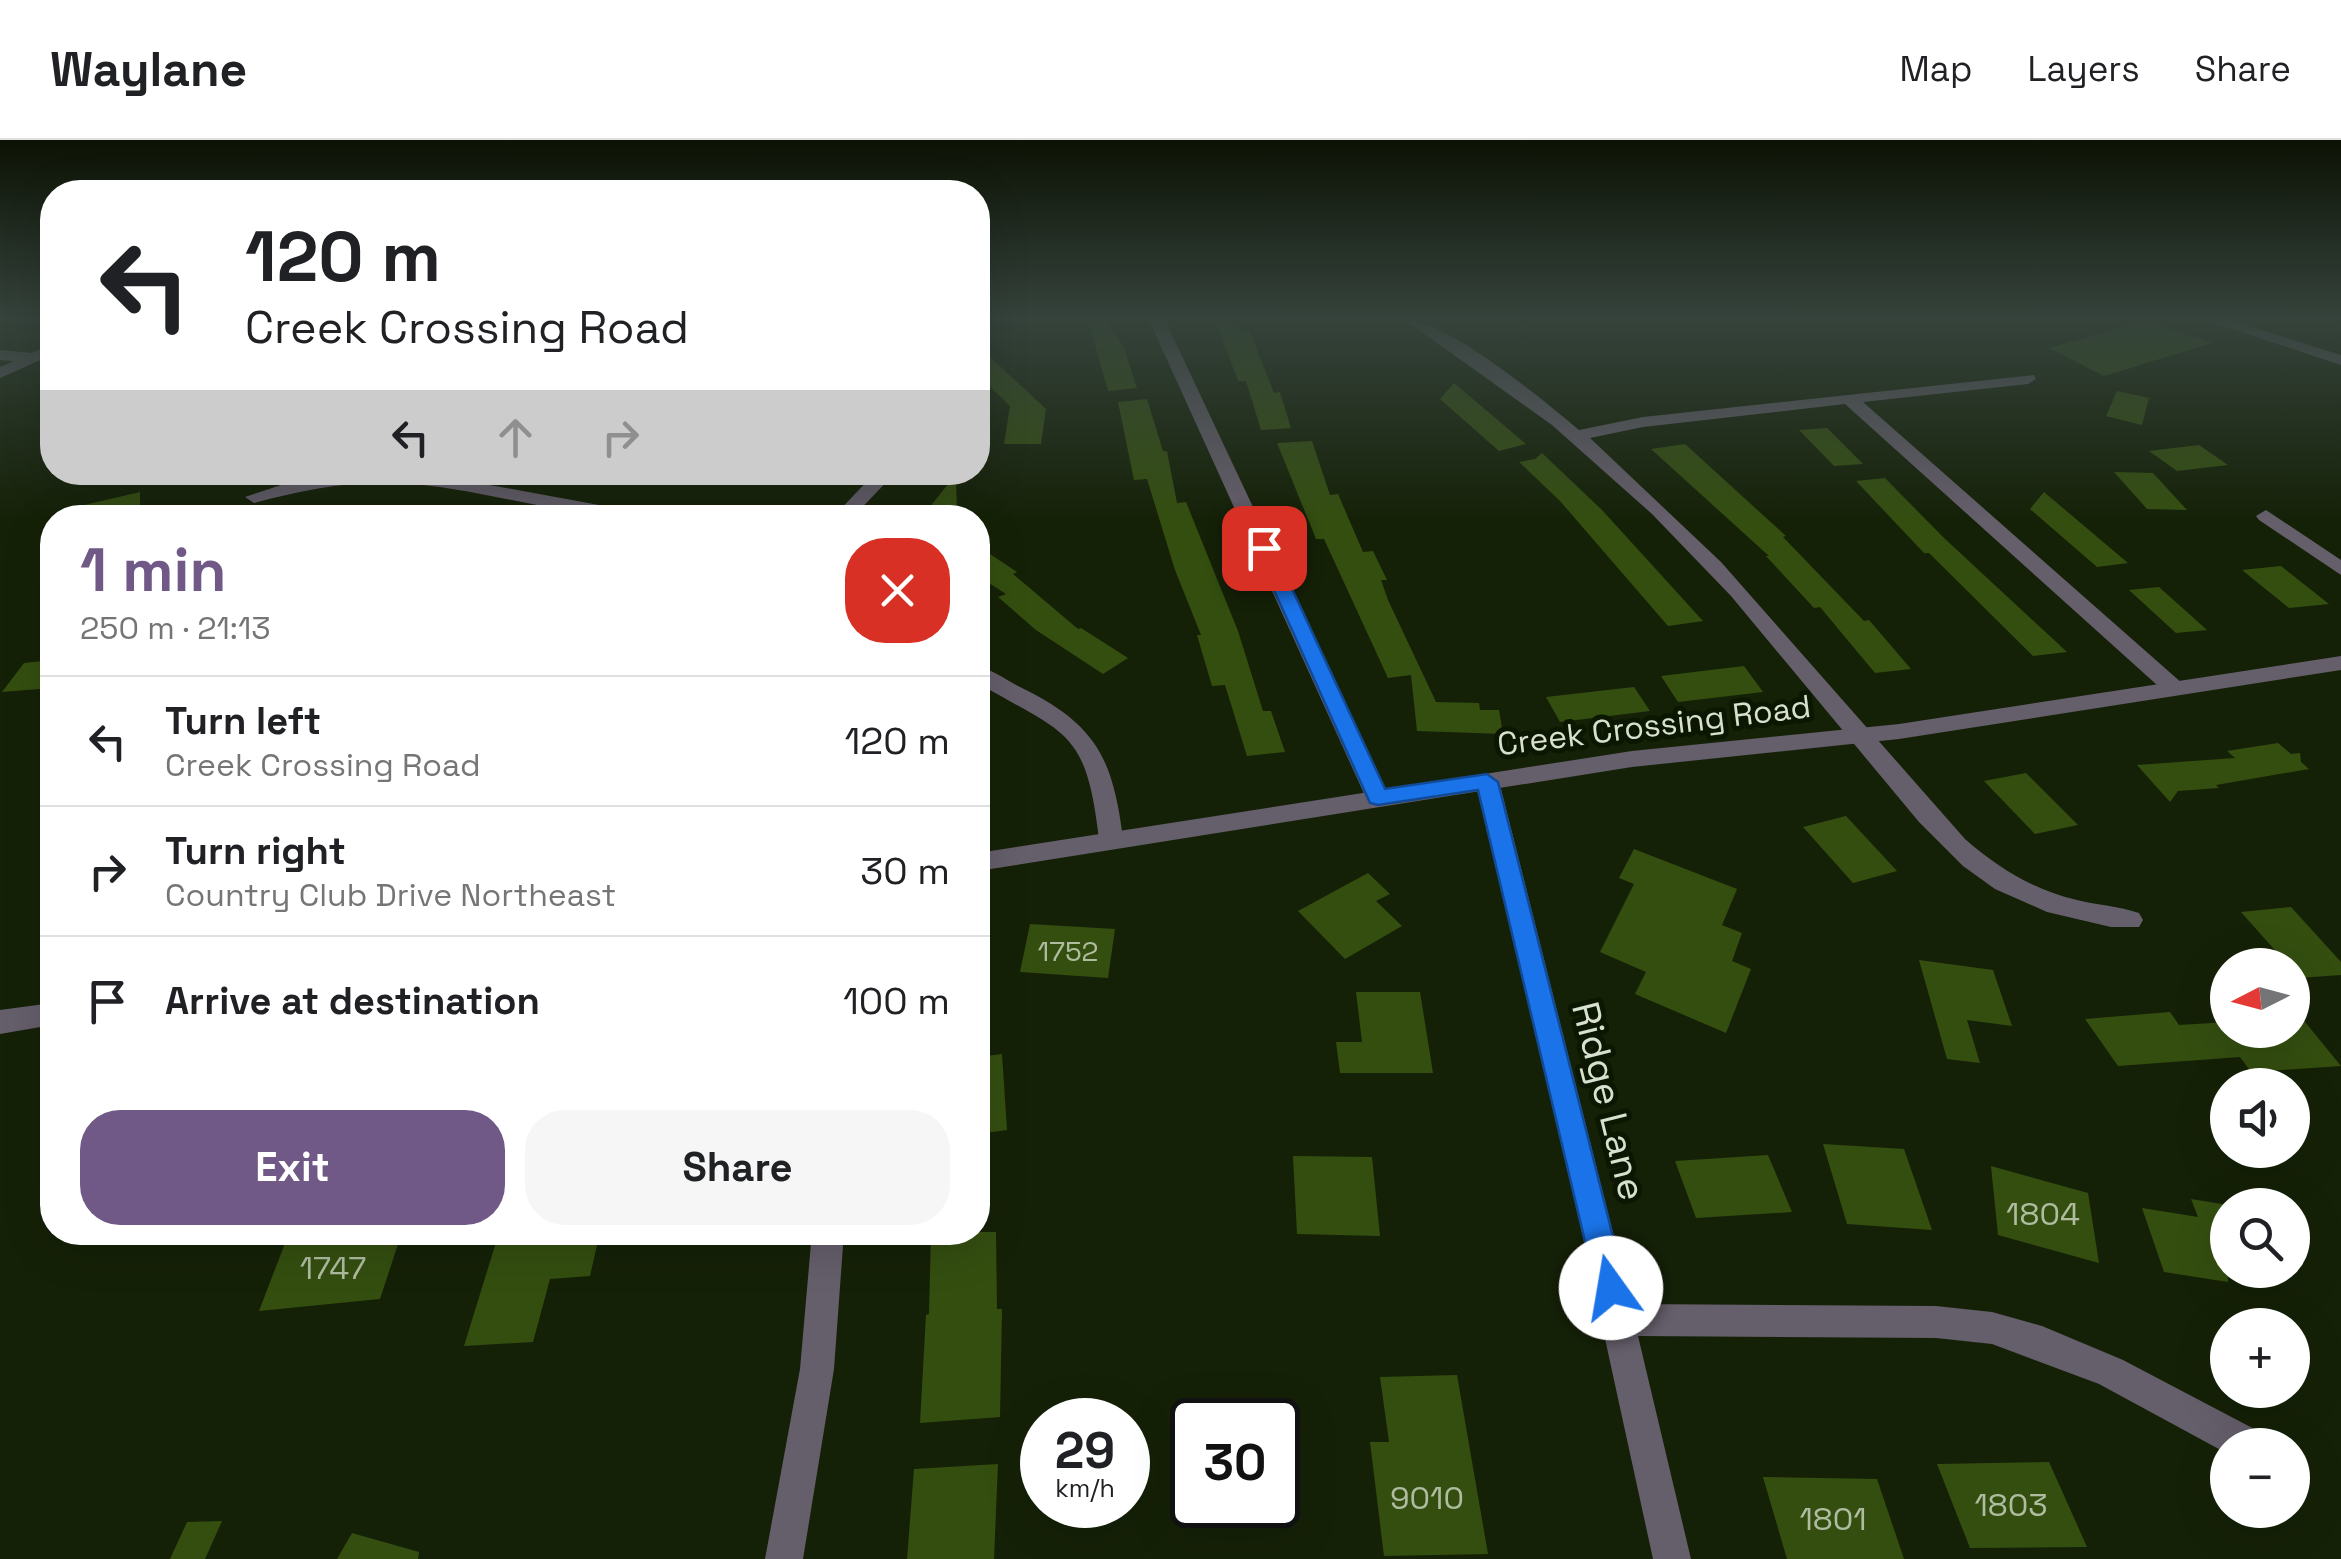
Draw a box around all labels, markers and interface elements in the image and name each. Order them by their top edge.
text: Waylane [50,39,247,100]
text: Map [1899,47,1972,91]
text: Layers [2027,47,2140,91]
text: Share [2195,47,2291,91]
text: 120 m [245,212,441,301]
icon: left [80,220,210,350]
text: Creek Crossing Road [245,299,689,356]
icon: left [383,410,438,465]
icon: ahead [488,410,543,465]
icon: right [593,410,648,465]
pin [1222,506,1307,591]
icon: arrive [1237,521,1292,576]
text: 1 min [80,532,227,609]
button: close [845,538,950,643]
text: 250 m · 21:13 [80,608,271,648]
street label: Creek Crossing Road [1495,686,1813,764]
text: Turn left [165,697,321,745]
icon: left [80,714,135,769]
text: 120 m [844,717,950,765]
text: Creek Crossing Road [165,745,481,785]
text: Turn right [165,827,346,875]
icon: right [80,844,135,899]
text: 30 m [860,847,950,895]
text: Country Club Drive Northeast [165,875,616,915]
house number: 1752 [1038,933,1098,969]
north arrow [2210,948,2310,1048]
map controls [2210,948,2310,1528]
icon: arrive [80,974,135,1029]
text: Arrive at destination [165,977,540,1025]
text: 100 m [843,977,950,1025]
street label: Ridge Lane [1561,997,1657,1205]
button: sound [2210,1068,2310,1168]
button: Exit [80,1110,505,1225]
button: Share [525,1110,950,1225]
button: search [2210,1188,2310,1288]
house number: 1804 [2006,1194,2080,1234]
position arrow [1559,1236,1663,1340]
house number: 1747 [300,1248,366,1288]
button: + [2210,1308,2310,1408]
speed limit sign: 30 [1170,1398,1300,1528]
text: 29 [1055,1419,1115,1483]
button: − [2210,1428,2310,1528]
text: km/h [1055,1472,1115,1504]
house number: 9010 [1390,1478,1464,1518]
house number: 1803 [1974,1485,2048,1525]
house number: 1801 [1799,1499,1867,1539]

